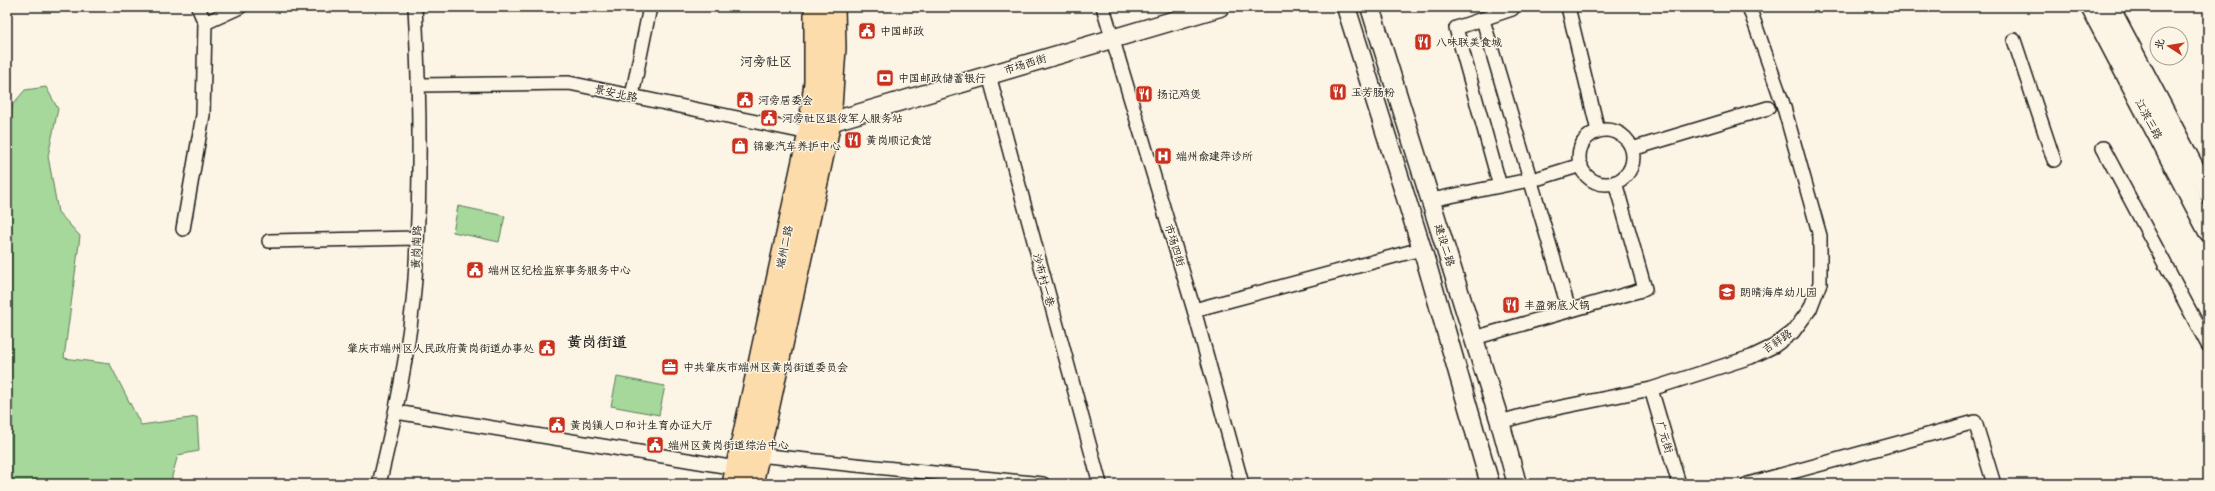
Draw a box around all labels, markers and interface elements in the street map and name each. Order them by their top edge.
public building icon: 中国邮政 [857,21,877,41]
place label: 中国邮政 [880,23,924,38]
north arrow [2149,26,2189,66]
restaurant icon: 八味联美食城 [1413,32,1433,52]
place label: 八味联美食城 [1436,34,1502,49]
text: 北 [2150,37,2167,51]
street label: 市场西街 [1002,50,1049,77]
district label: 河旁社区 [740,52,792,69]
bank icon: 中国邮政储蓄银行 [875,68,895,88]
place label: 中国邮政储蓄银行 [898,70,986,85]
street label: 景安北路 [593,81,639,104]
restaurant icon: 玉芳肠粉 [1328,82,1348,102]
restaurant icon: 扬记鸡煲 [1134,84,1154,104]
place label: 玉芳肠粉 [1351,84,1395,99]
place label: 扬记鸡煲 [1157,86,1201,101]
public building icon: 河旁居委会 [735,90,755,110]
place label: 河旁居委会 [758,92,813,107]
street label: 江滨三路 [2132,96,2166,142]
public building icon: 河旁社区退役军人服务站 [759,108,779,128]
place label: 河旁社区退役军人服务站 [782,110,903,125]
restaurant icon: 黄岗顺记食馆 [843,130,863,150]
place label: 黄岗顺记食馆 [866,132,932,147]
shop icon: 锦豪汽车养护中心 [730,136,750,156]
place label: 锦豪汽车养护中心 [753,138,841,153]
hospital icon: 端州俞建萍诊所 [1153,146,1173,166]
place label: 端州俞建萍诊所 [1176,148,1253,163]
street label: 市场四街 [1162,222,1189,269]
street label: 建设二路 [1432,222,1459,268]
street label: 端州二路 [772,224,795,270]
street label: 黄岗南路 [407,225,424,269]
street label: 沙布村一巷 [1030,251,1059,308]
public building icon: 端州区纪检监察事务服务中心 [465,260,485,280]
place label: 端州区纪检监察事务服务中心 [488,262,631,277]
school or university icon: 朗晴海岸幼儿园 [1717,282,1737,302]
place label: 朗晴海岸幼儿园 [1740,284,1817,299]
restaurant icon: 丰盈粥底火锅 [1501,295,1521,315]
place label: 丰盈粥底火锅 [1524,297,1590,312]
street label: 吉祥路 [1759,325,1795,356]
district label: 黄岗街道 [567,331,627,351]
public building icon: 肇庆市端州区人民政府黄岗街道办事处 [537,338,557,358]
place label: 肇庆市端州区人民政府黄岗街道办事处 [347,340,534,355]
office icon: 中共肇庆市端州区黄岗街道委员会 [660,357,680,377]
place label: 中共肇庆市端州区黄岗街道委员会 [683,359,848,374]
public building icon: 黄岗镇人口和计生育办证大厅 [547,415,567,435]
place label: 黄岗镇人口和计生育办证大厅 [570,417,713,432]
street label: 广元街 [1653,419,1678,456]
public building icon: 端州区黄岗街道综治中心 [645,435,665,455]
place label: 端州区黄岗街道综治中心 [668,437,789,452]

